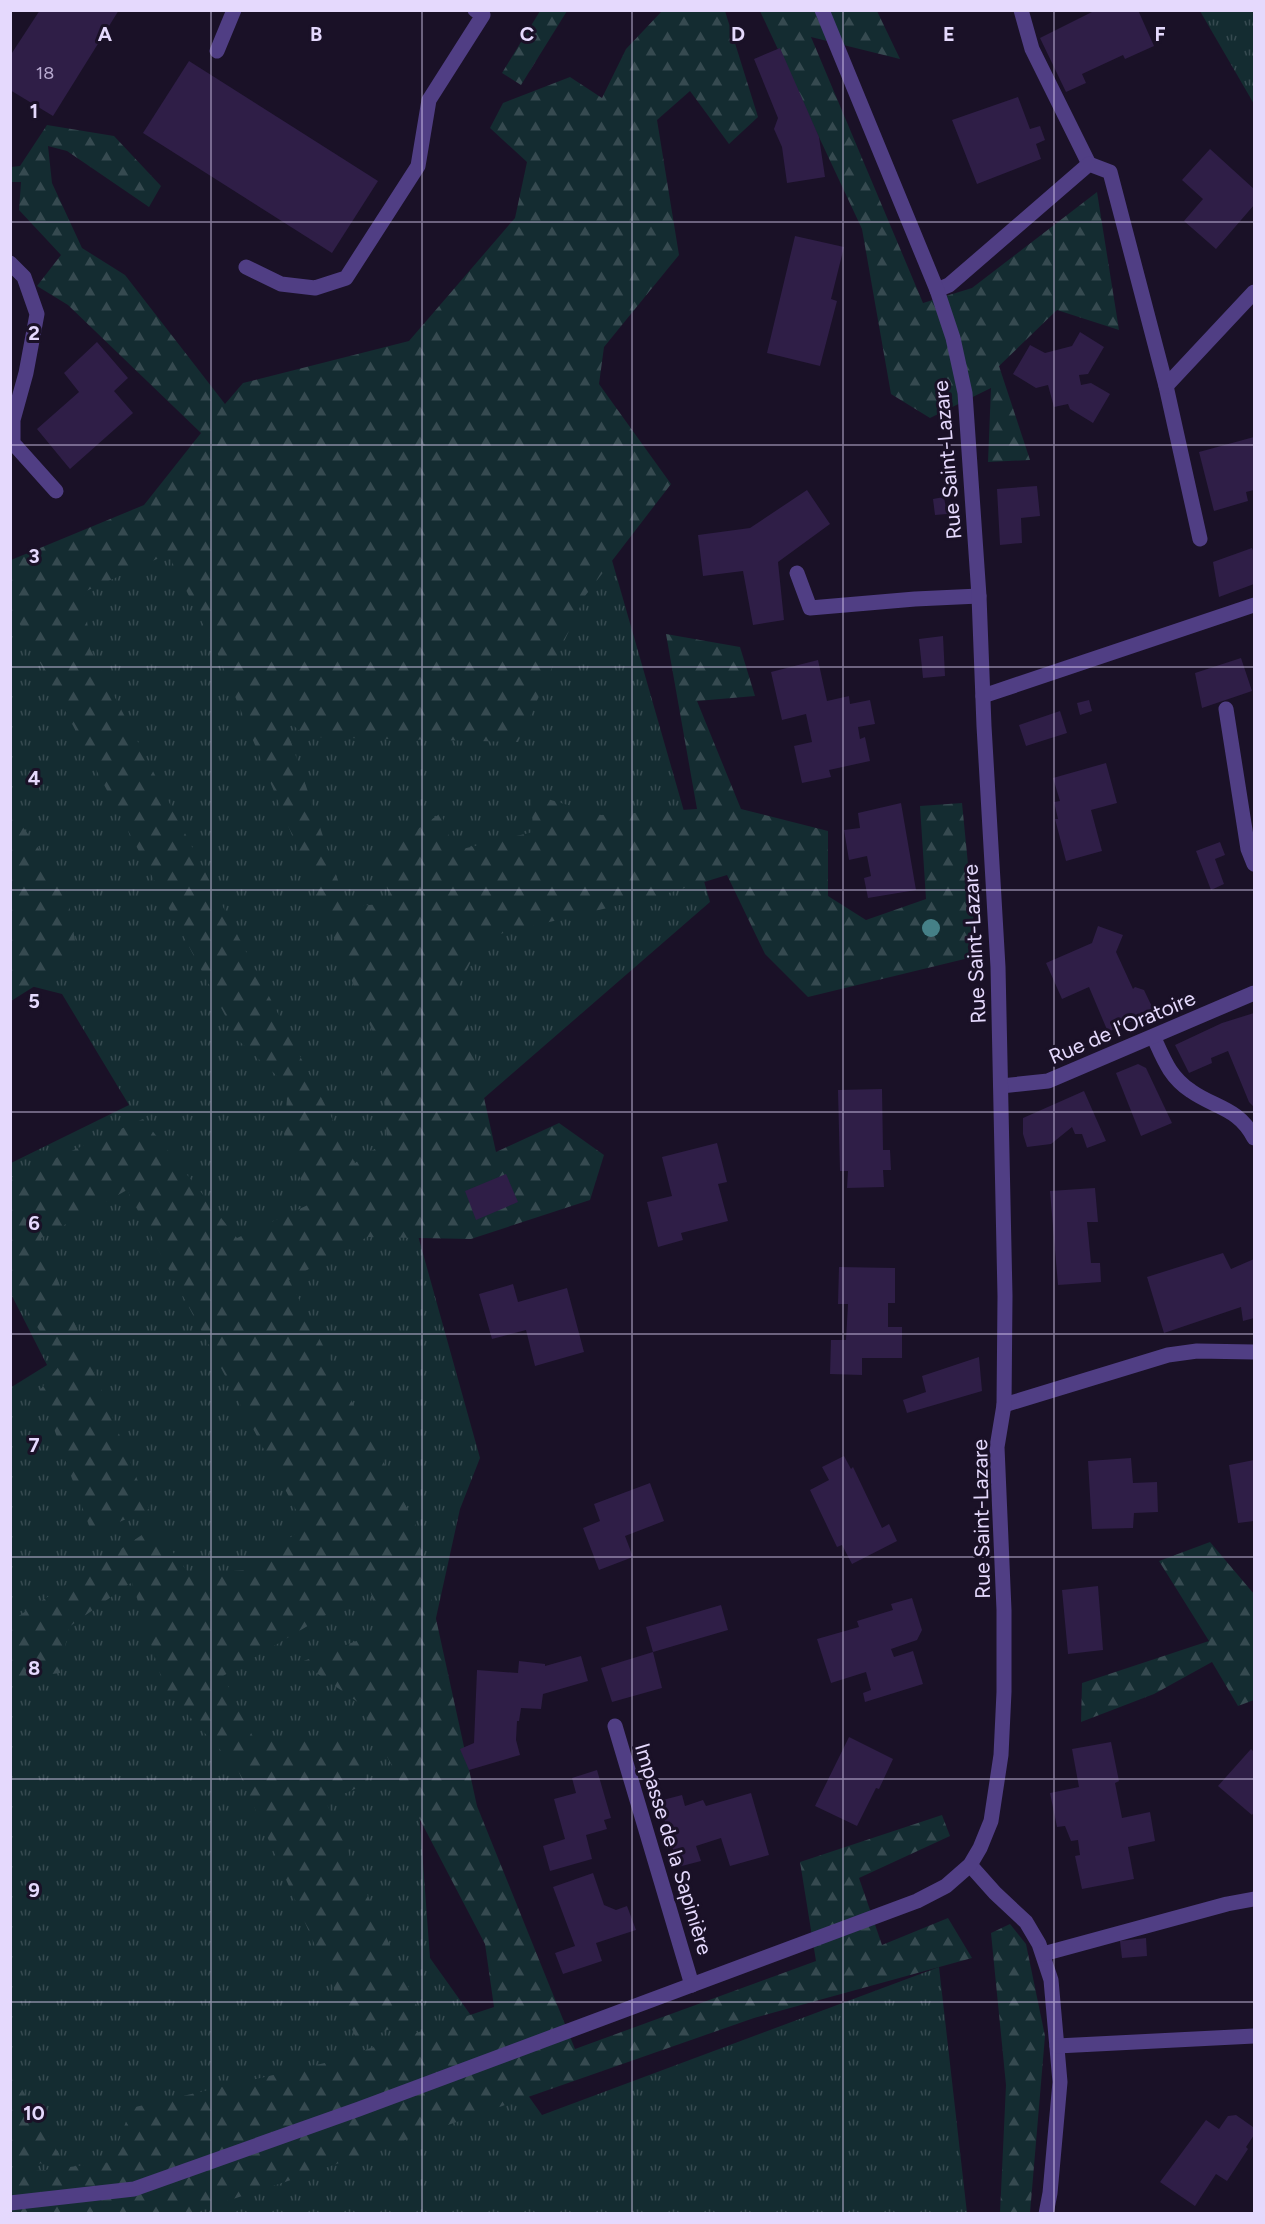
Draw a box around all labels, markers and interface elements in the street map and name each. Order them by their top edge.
text: A [98,22,113,46]
text: B [310,22,322,46]
text: C [520,22,534,46]
text: D [731,22,745,46]
text: E [943,22,955,46]
text: F [1154,22,1166,46]
house number: 18 [36,62,54,84]
text: 1 [30,99,38,123]
text: 2 [28,321,40,345]
street label: Rue Saint-Lazare [928,379,966,541]
text: 3 [28,544,40,568]
text: 4 [28,766,41,790]
street label: Rue Saint-Lazare [957,864,991,1024]
street label: Rue de l'Oratoire [1045,985,1199,1069]
text: 5 [28,989,40,1013]
text: 6 [28,1211,40,1235]
text: 7 [28,1433,40,1457]
street label: Rue Saint-Lazare [967,1439,995,1599]
text: 8 [28,1656,40,1680]
street label: Impasse de la Sapinière [630,1740,718,1958]
text: 9 [28,1878,40,1902]
text: 10 [23,2101,45,2125]

